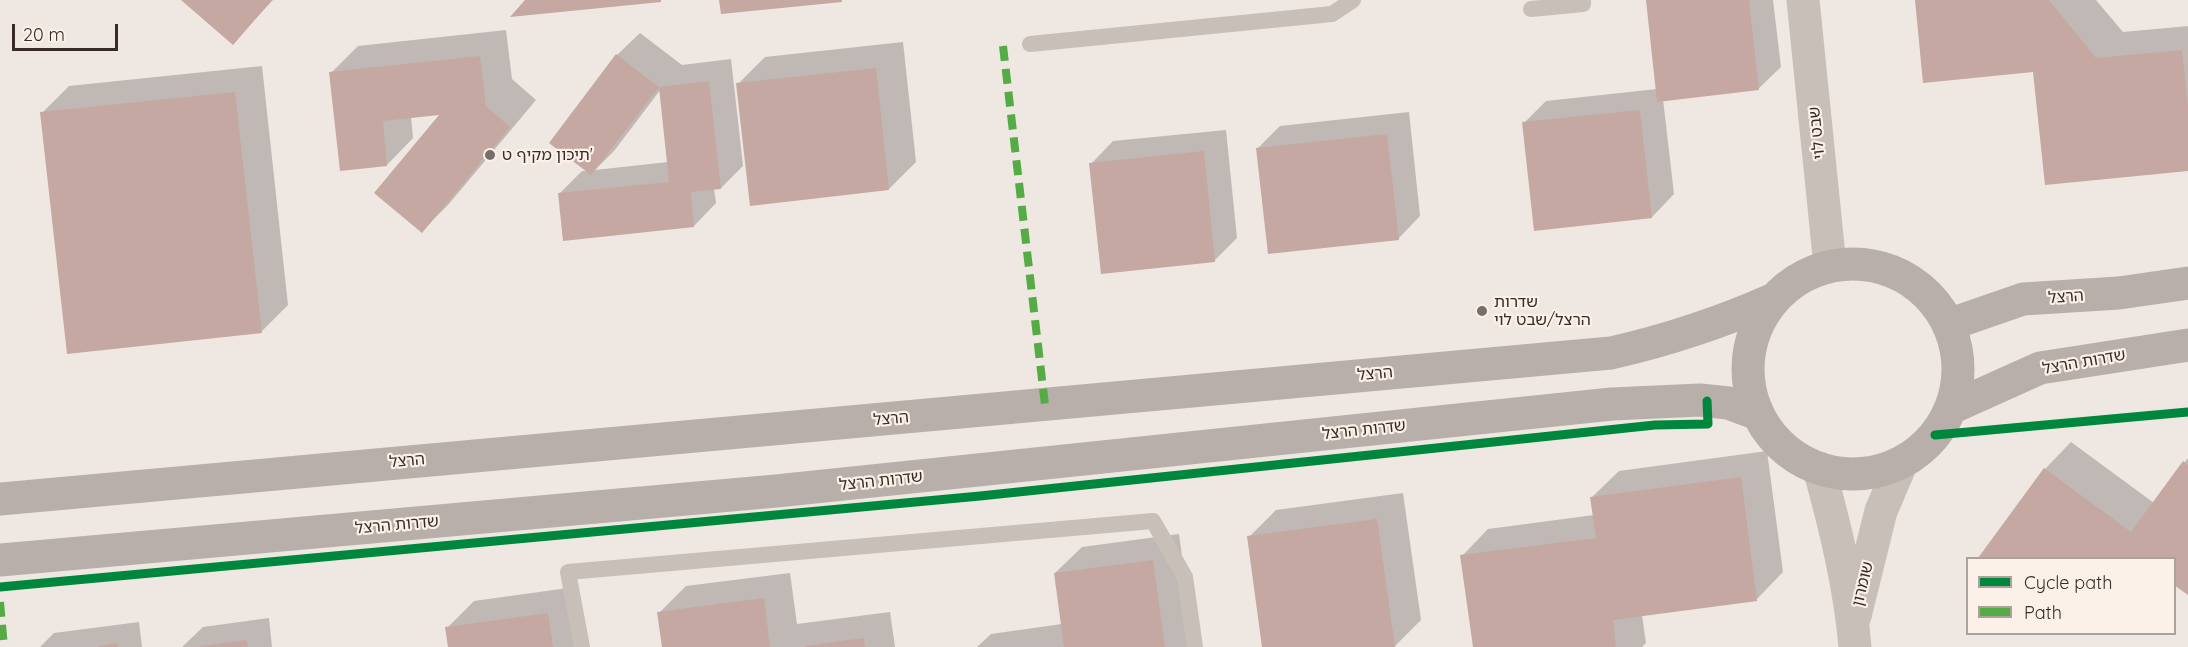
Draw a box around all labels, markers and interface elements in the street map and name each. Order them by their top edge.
scale bar [15,12,122,50]
text: 20 m [23,23,65,46]
street label: שבט לוי [1805,106,1829,160]
place label: תיכון מקיף ט' [502,145,593,165]
marker: תיכון מקיף ט' [483,148,497,162]
street label: הרצל [2048,286,2084,308]
place label: שדרות הרצל/שבט לוי [1494,292,1591,330]
marker: שדרות הרצל/שבט לוי [1475,304,1489,318]
street label: שדרות הרצל [2041,345,2127,379]
street label: הרצל [1356,363,1394,385]
street label: הרצל [872,408,910,430]
street label: שדרות הרצל [1321,416,1407,444]
street label: הרצל [388,450,426,472]
street label: שדרות הרצל [838,467,924,495]
street label: שדרות הרצל [354,512,440,538]
legend [1966,557,2176,635]
street label: שומרון [1848,560,1878,608]
text: Cycle path [2024,571,2112,594]
text: Path [2024,601,2062,624]

